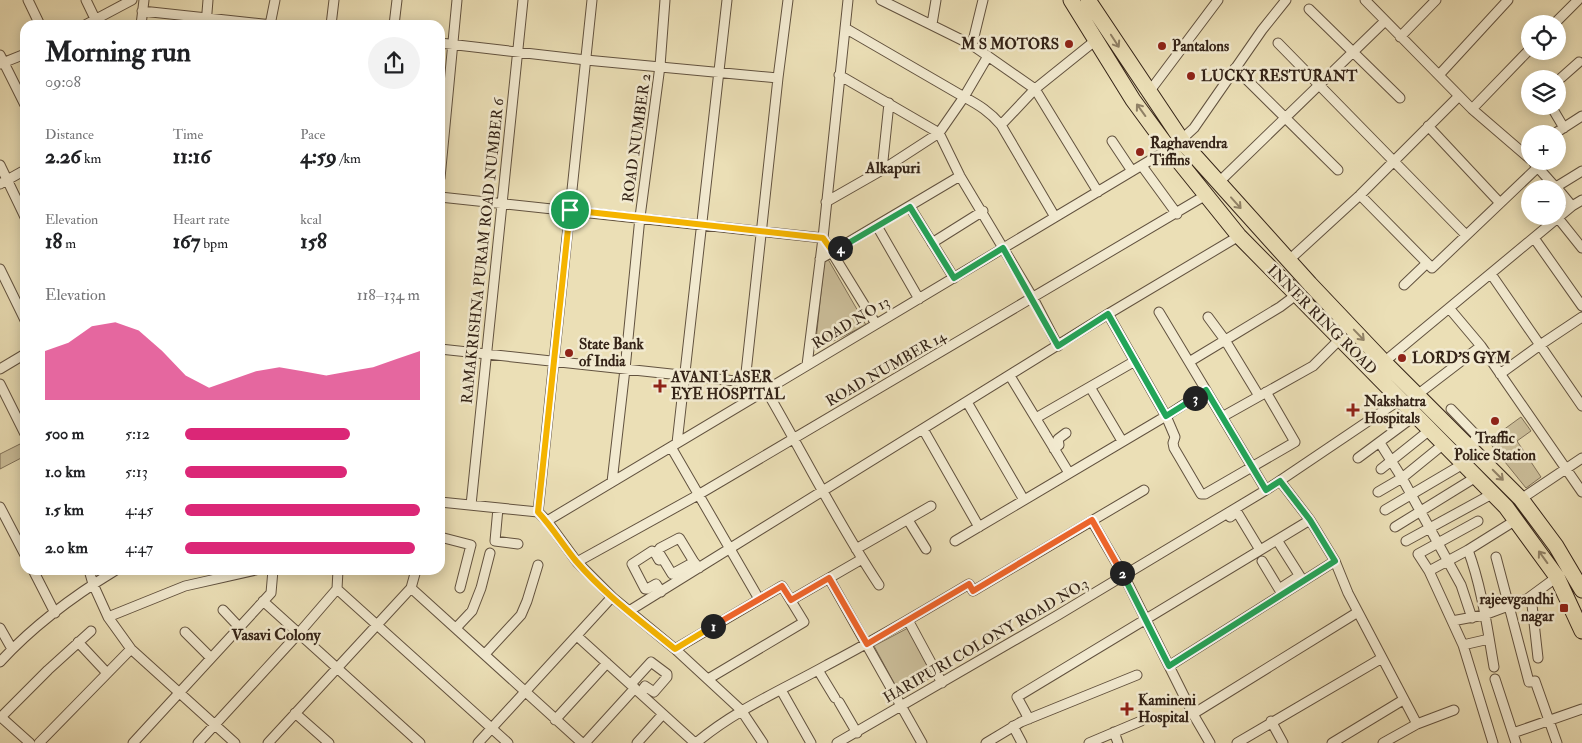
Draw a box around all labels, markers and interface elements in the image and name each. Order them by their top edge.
map controls [1521,15,1566,225]
button: locate [1521,15,1566,60]
one-way arrow [1110,34,1120,48]
text: Morning run [45,35,191,70]
place label: M S MOTORS [960,35,1059,54]
button: share [368,37,420,89]
place label: Pantalons [1172,37,1229,56]
marker: M S MOTORS [1063,38,1075,50]
marker: Pantalons [1156,40,1168,52]
place label: LUCKY RESTURANT [1201,67,1358,86]
marker: LUCKY RESTURANT [1185,70,1197,82]
button: layers [1521,70,1566,115]
text: 09:08 [45,72,81,92]
street label: ROAD NUMBER 2 [619,72,656,204]
street label: RAMAKRISHNA PURAM ROAD NUMBER 6 [457,96,509,405]
one-way arrow [1136,103,1146,117]
button: + [1521,125,1566,170]
text: Distance [45,126,94,143]
text: Time [173,126,203,143]
text: Pace [300,126,325,143]
place label: Raghavendra Tiffins [1149,134,1228,170]
text: 2.26 [45,143,81,170]
text: 11:16 [173,143,211,170]
text: 4:59 [300,143,337,170]
marker: Raghavendra Tiffins [1134,146,1146,158]
text: km [81,150,101,167]
text: /km [337,150,361,167]
district label: Alkapuri [865,158,921,179]
button: − [1521,180,1566,225]
pin [549,189,591,231]
icon: arrive [556,196,584,224]
one-way arrow [1230,197,1242,210]
text: Elevation [45,211,98,228]
text: Heart rate [173,211,230,228]
text: kcal [300,211,322,228]
text: 18 [45,228,62,255]
text: 167 [173,228,200,255]
text: 158 [300,228,327,255]
text: m [62,235,76,252]
text: bpm [200,235,228,252]
pin: 4 [828,236,852,260]
text: 4 [837,240,844,257]
street label: INNER RING ROAD [1263,261,1381,379]
text: Elevation [45,285,106,305]
text: 118–134 m [357,285,420,305]
street label: ROAD NO 13 [809,292,893,354]
street label: ROAD NUMBER 14 [822,326,950,411]
one-way arrow [1352,329,1364,341]
place label: State Bank of India [579,335,644,371]
marker: State Bank of India [563,347,575,359]
place label: LORD'S GYM [1412,349,1511,368]
marker: LORD'S GYM [1396,352,1408,364]
place label: AVANI LASER EYE HOSPITAL [670,368,785,404]
marker: AVANI LASER EYE HOSPITAL [653,379,667,393]
pin: 3 [1182,386,1208,410]
text: 3 [1193,390,1198,407]
place label: Nakshatra Hospitals [1363,392,1427,429]
marker: Nakshatra Hospitals [1346,403,1360,417]
marker: Traffic Police Station [1489,415,1501,427]
text: 500 m [45,424,84,444]
text: 5:12 [125,424,150,444]
place label: Traffic Police Station [1454,429,1536,465]
text: 1.0 km [45,462,85,482]
text: 5:13 [125,462,148,482]
one-way arrow [1491,469,1503,481]
text: 1.5 km [45,500,84,520]
text: 4:45 [125,500,153,520]
text: 2.0 km [45,538,88,558]
text: 4:47 [125,538,153,558]
one-way arrow [1538,550,1548,564]
pin: 2 [1110,560,1134,586]
text: 2 [1119,565,1126,582]
street label: HARIPURI COLONY ROAD NO.3 [880,574,1092,708]
place label: rajeevgandhi nagar [1478,590,1554,627]
marker: rajeevgandhi nagar [1558,602,1570,614]
pin: 1 [700,614,726,638]
text: 1 [711,618,716,635]
district label: Vasavi Colony [230,625,321,646]
place label: Kamineni Hospital [1138,691,1196,728]
marker: Kamineni Hospital [1120,702,1134,716]

